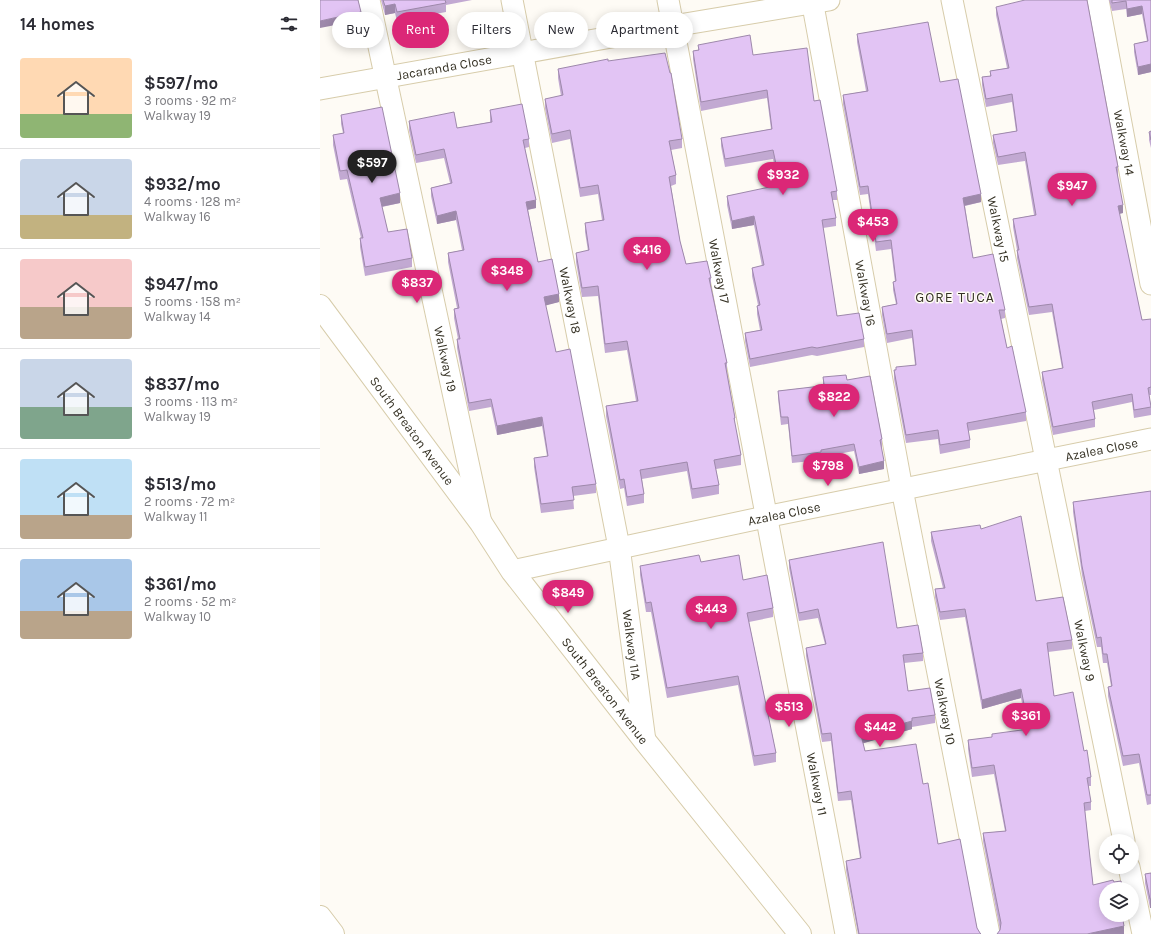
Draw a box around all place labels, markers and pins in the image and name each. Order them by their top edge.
pin: $597 [348,150,396,184]
pin: $932 [759,162,807,196]
pin: $947 [1048,173,1096,207]
pin: $453 [849,209,897,243]
pin: $416 [623,237,671,271]
pin: $348 [483,258,531,292]
pin: $837 [393,270,441,304]
pin: $822 [810,384,858,418]
pin: $798 [804,453,852,487]
pin: $849 [544,580,592,614]
pin: $443 [687,596,735,630]
pin: $513 [765,694,813,728]
pin: $361 [1002,703,1050,737]
pin: $442 [856,714,904,748]

